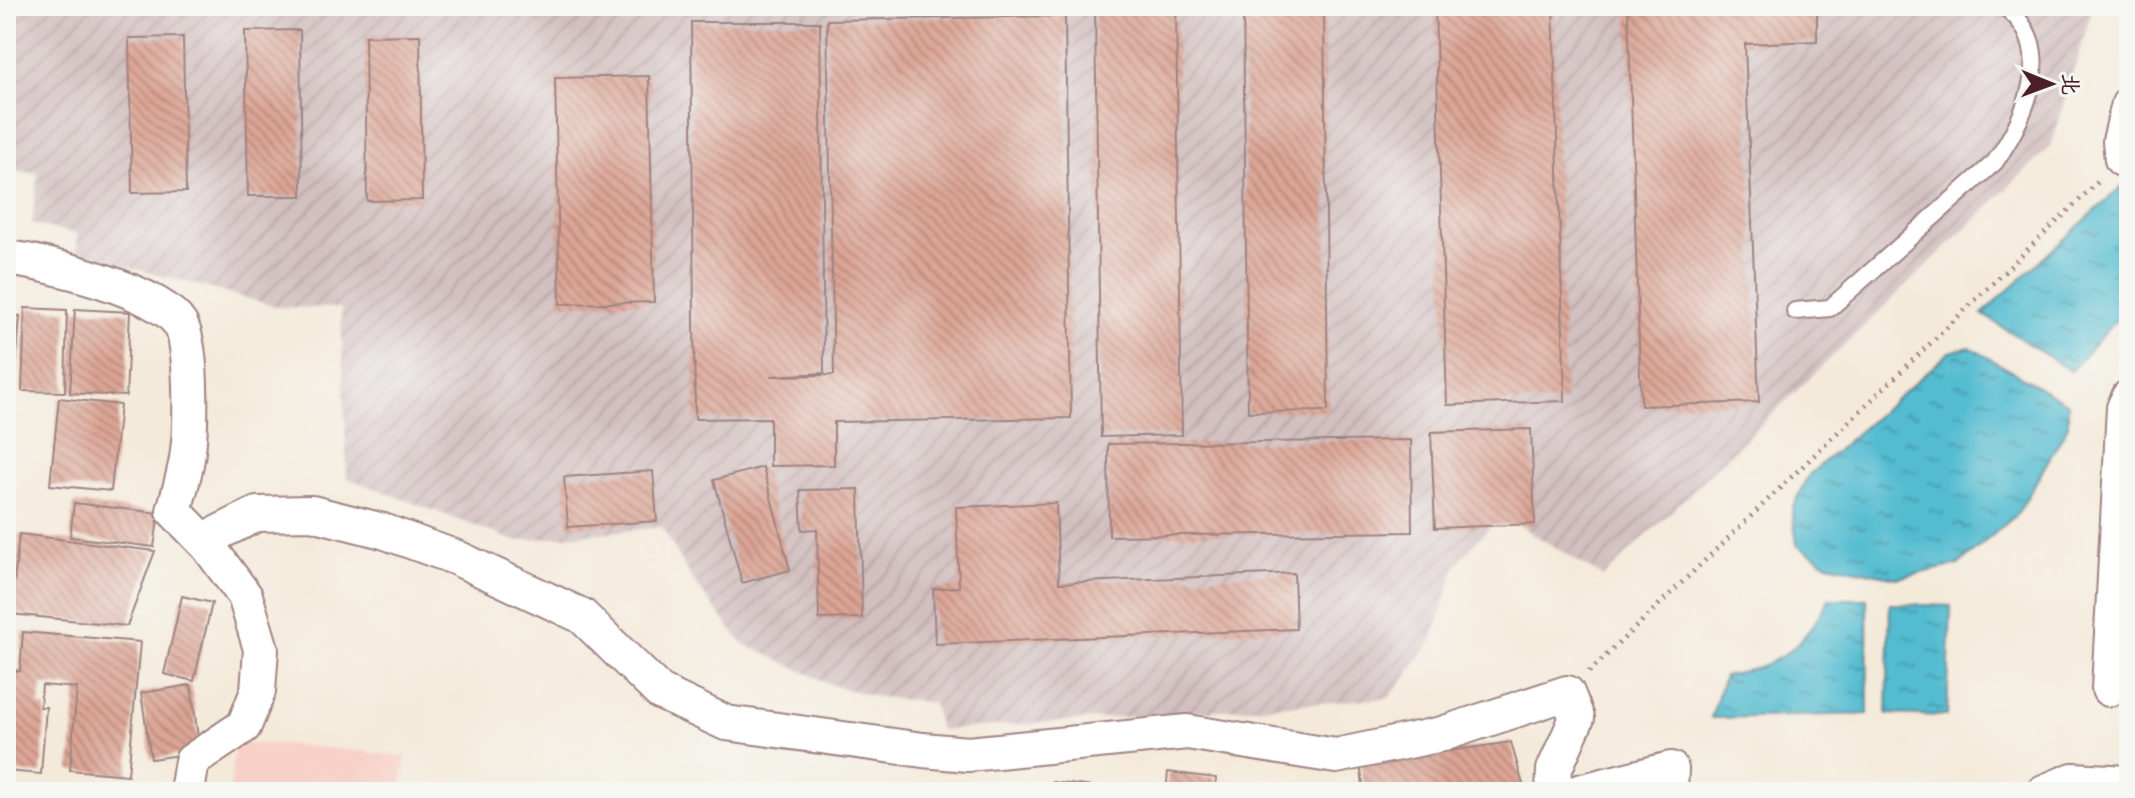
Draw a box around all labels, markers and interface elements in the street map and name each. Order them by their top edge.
north arrow [2011,44,2091,124]
text: 北 [2057,73,2084,96]

